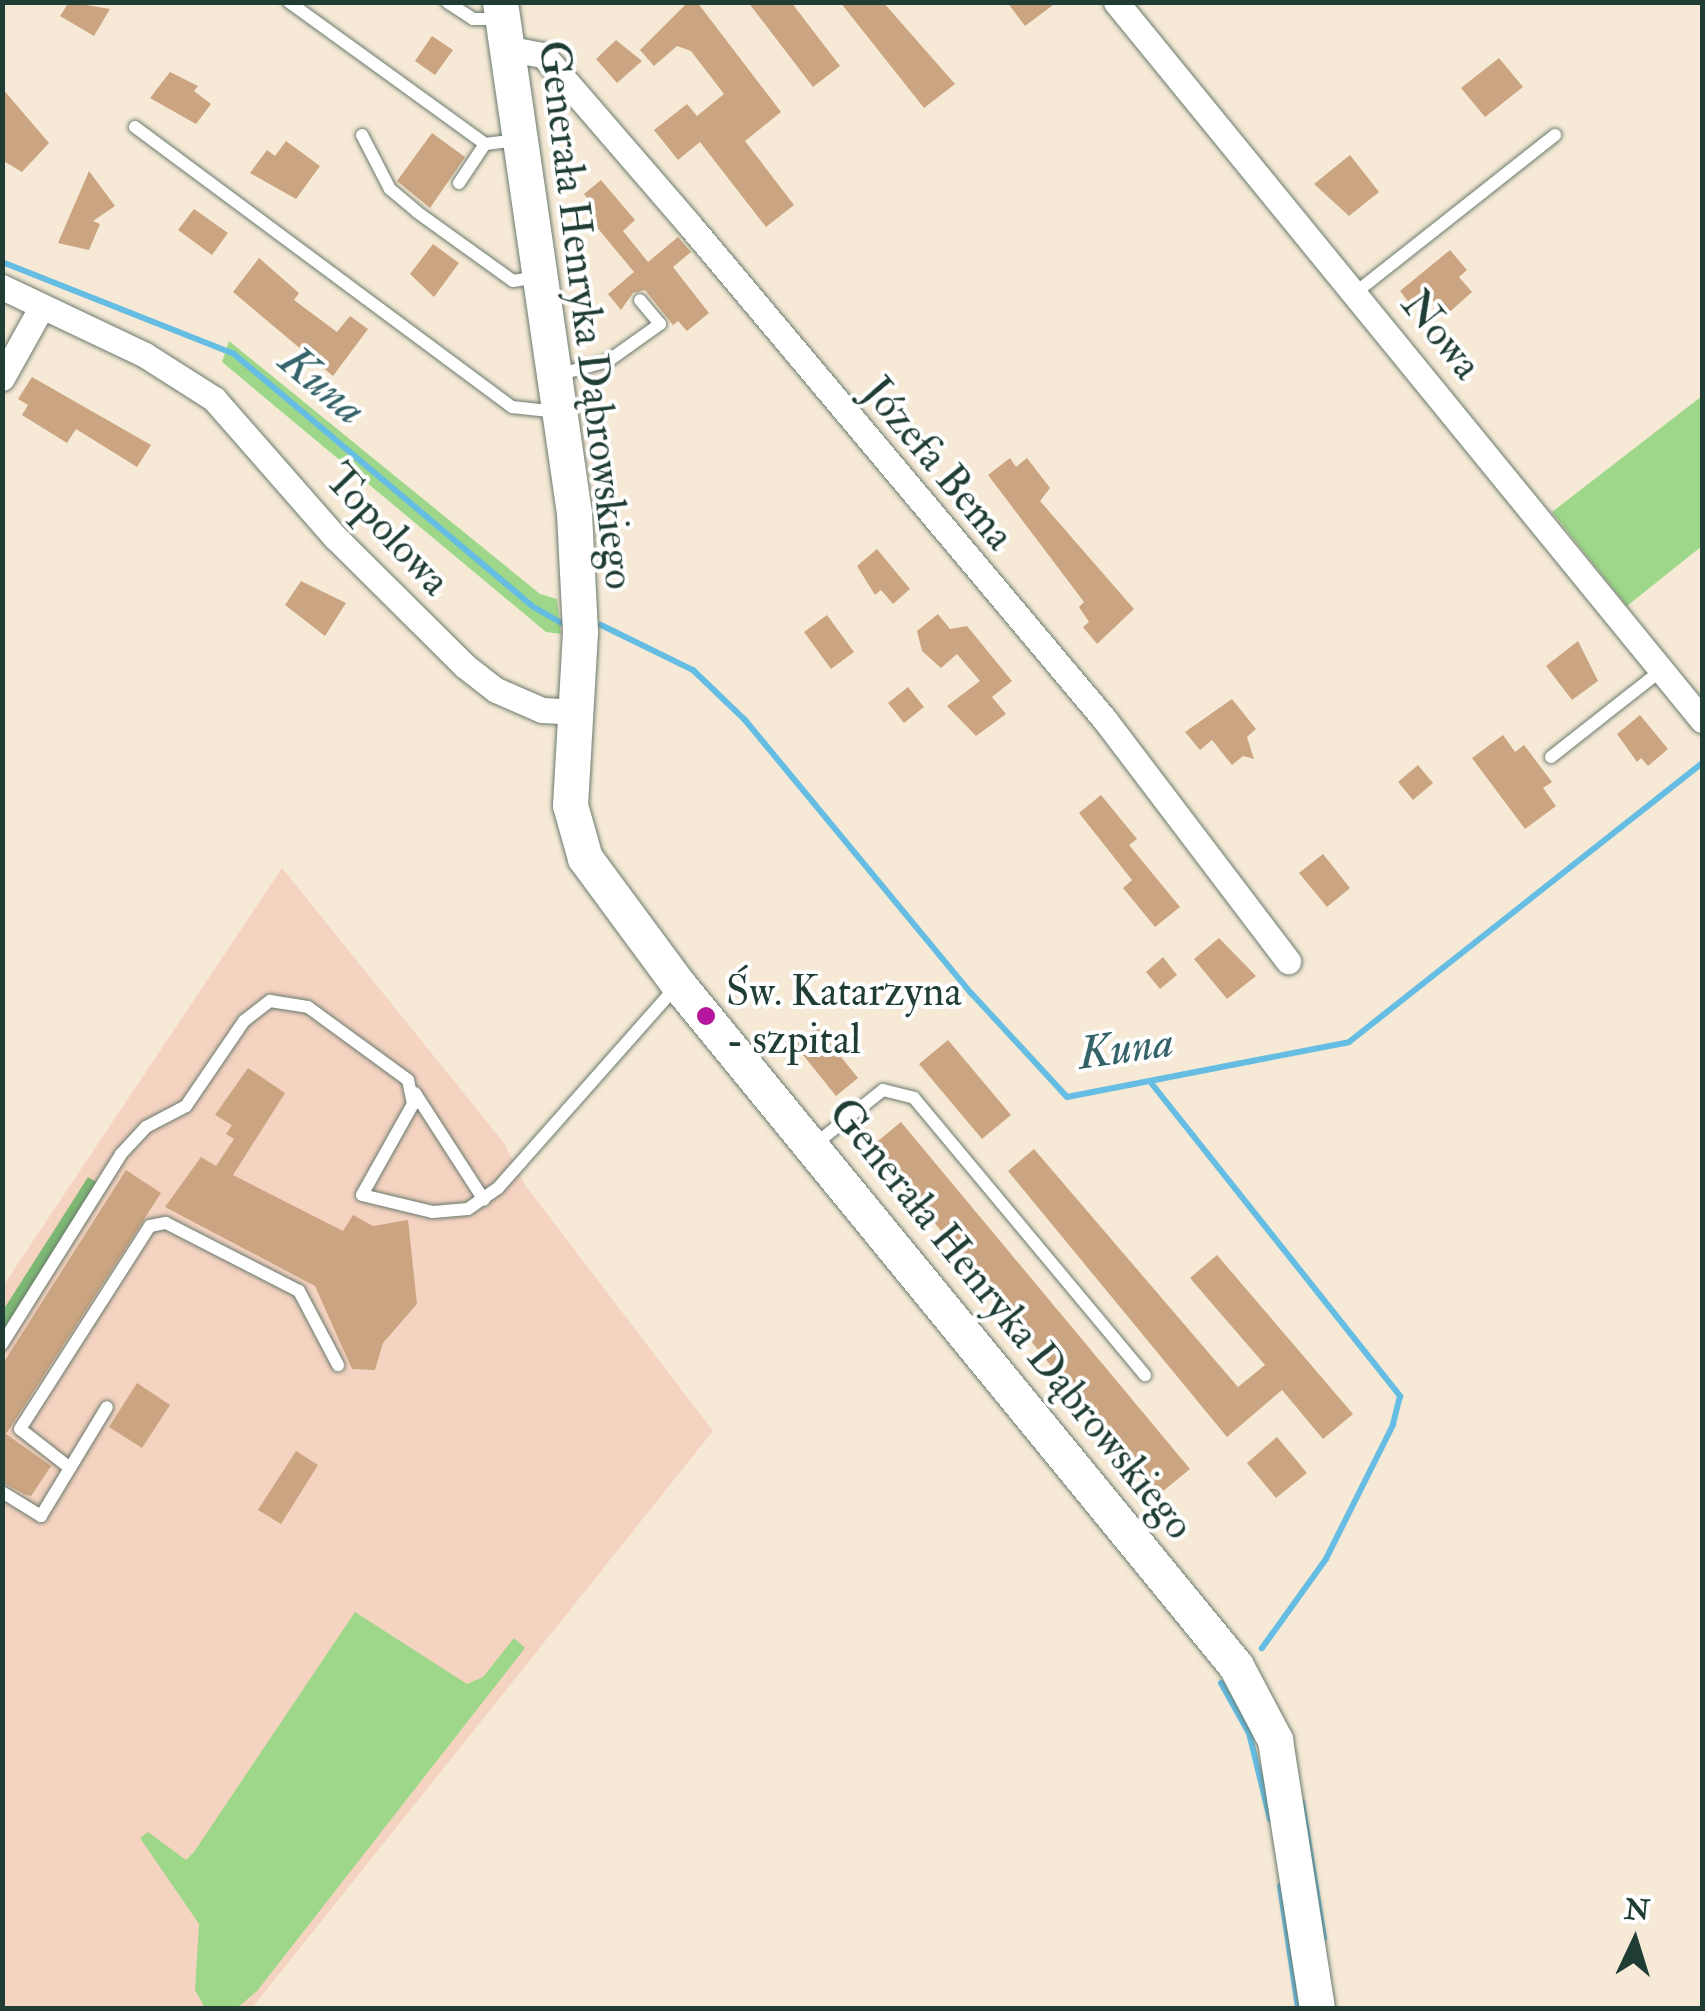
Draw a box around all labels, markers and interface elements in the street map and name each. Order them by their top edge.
street label: Generała Henryka Dąbrowskiego [527,38,645,592]
street label: Nowa [1390,280,1492,390]
water label: Kuna [268,335,376,437]
street label: Józefa Bema [852,368,1024,560]
street label: Topolowa [314,454,460,606]
place label: Św. Katarzyna - szpital [726,967,962,1066]
marker: Św. Katarzyna - szpital [695,1005,717,1027]
water label: Kuna [1075,1016,1177,1082]
street label: Generała Henryka Dąbrowskiego [818,1089,1204,1549]
north arrow [1585,1891,1685,1991]
text: N [1623,1892,1651,1929]

